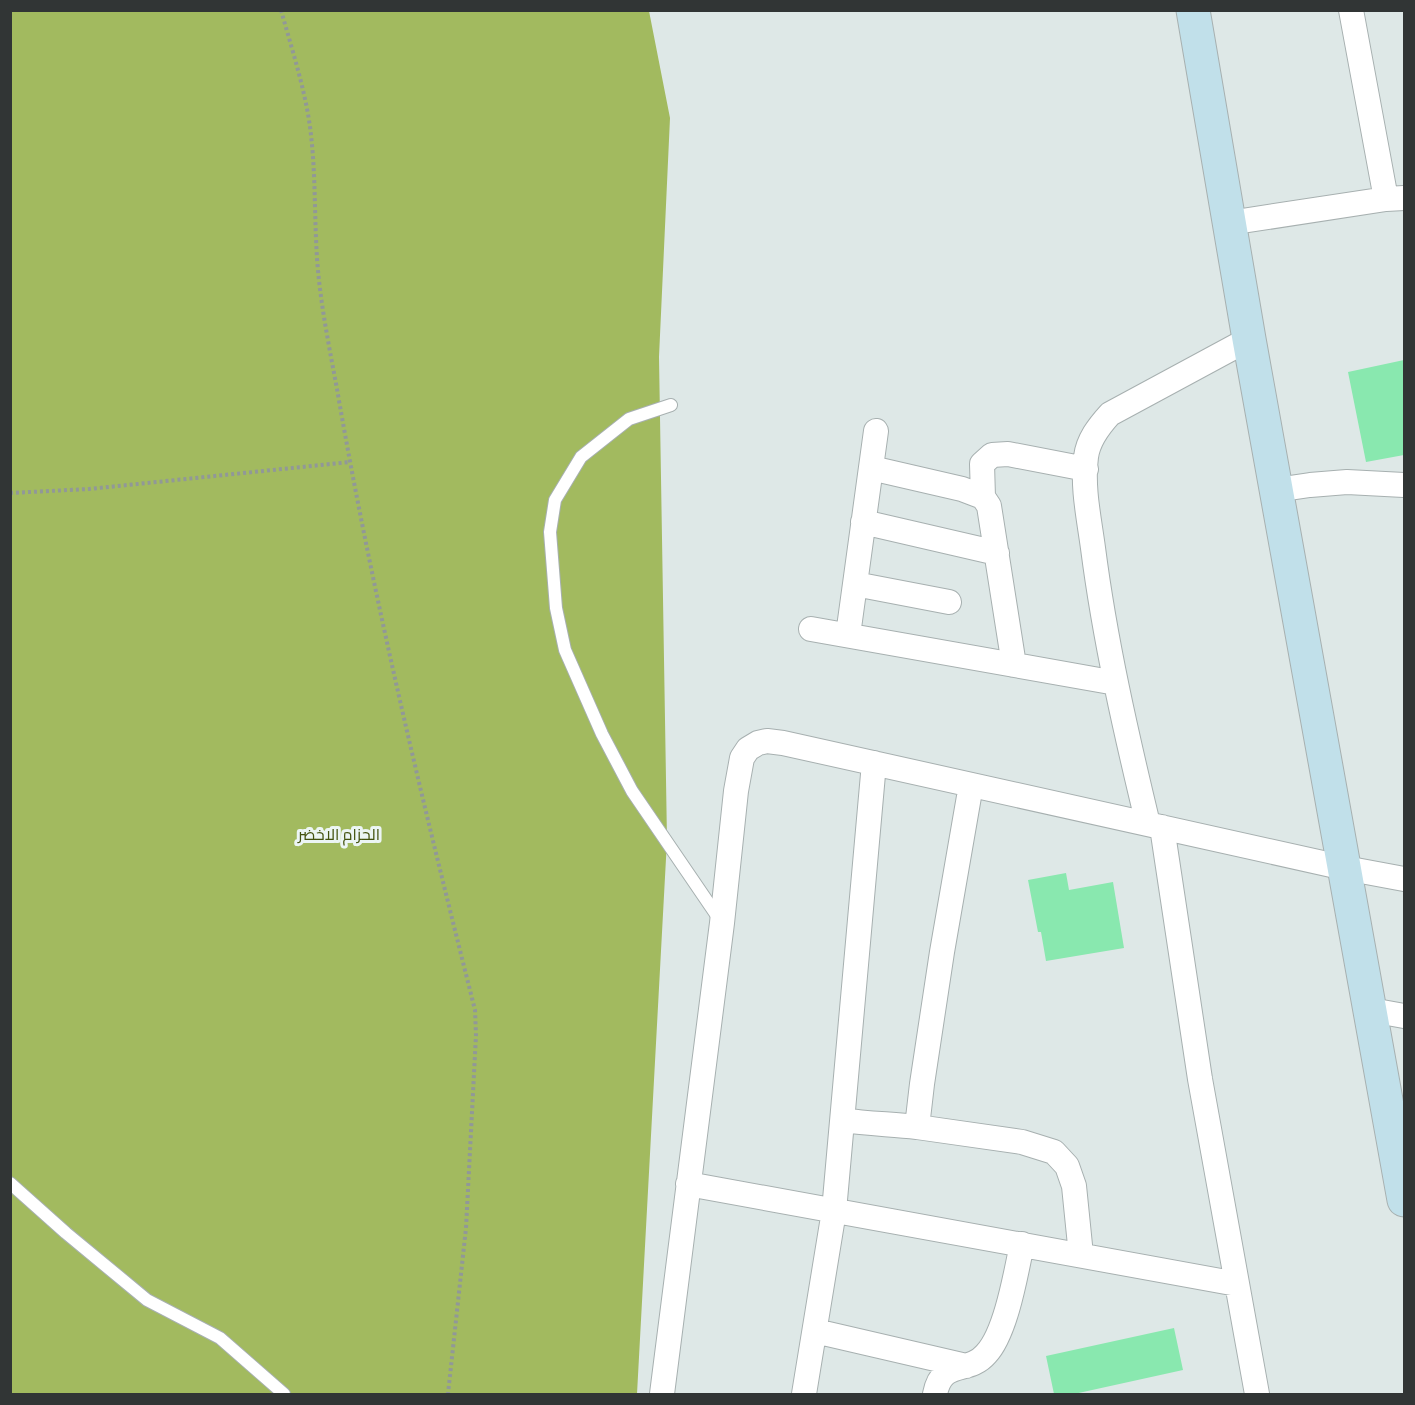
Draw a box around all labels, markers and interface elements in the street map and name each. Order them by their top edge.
park label: الحزام الاخضر [297,824,380,846]

